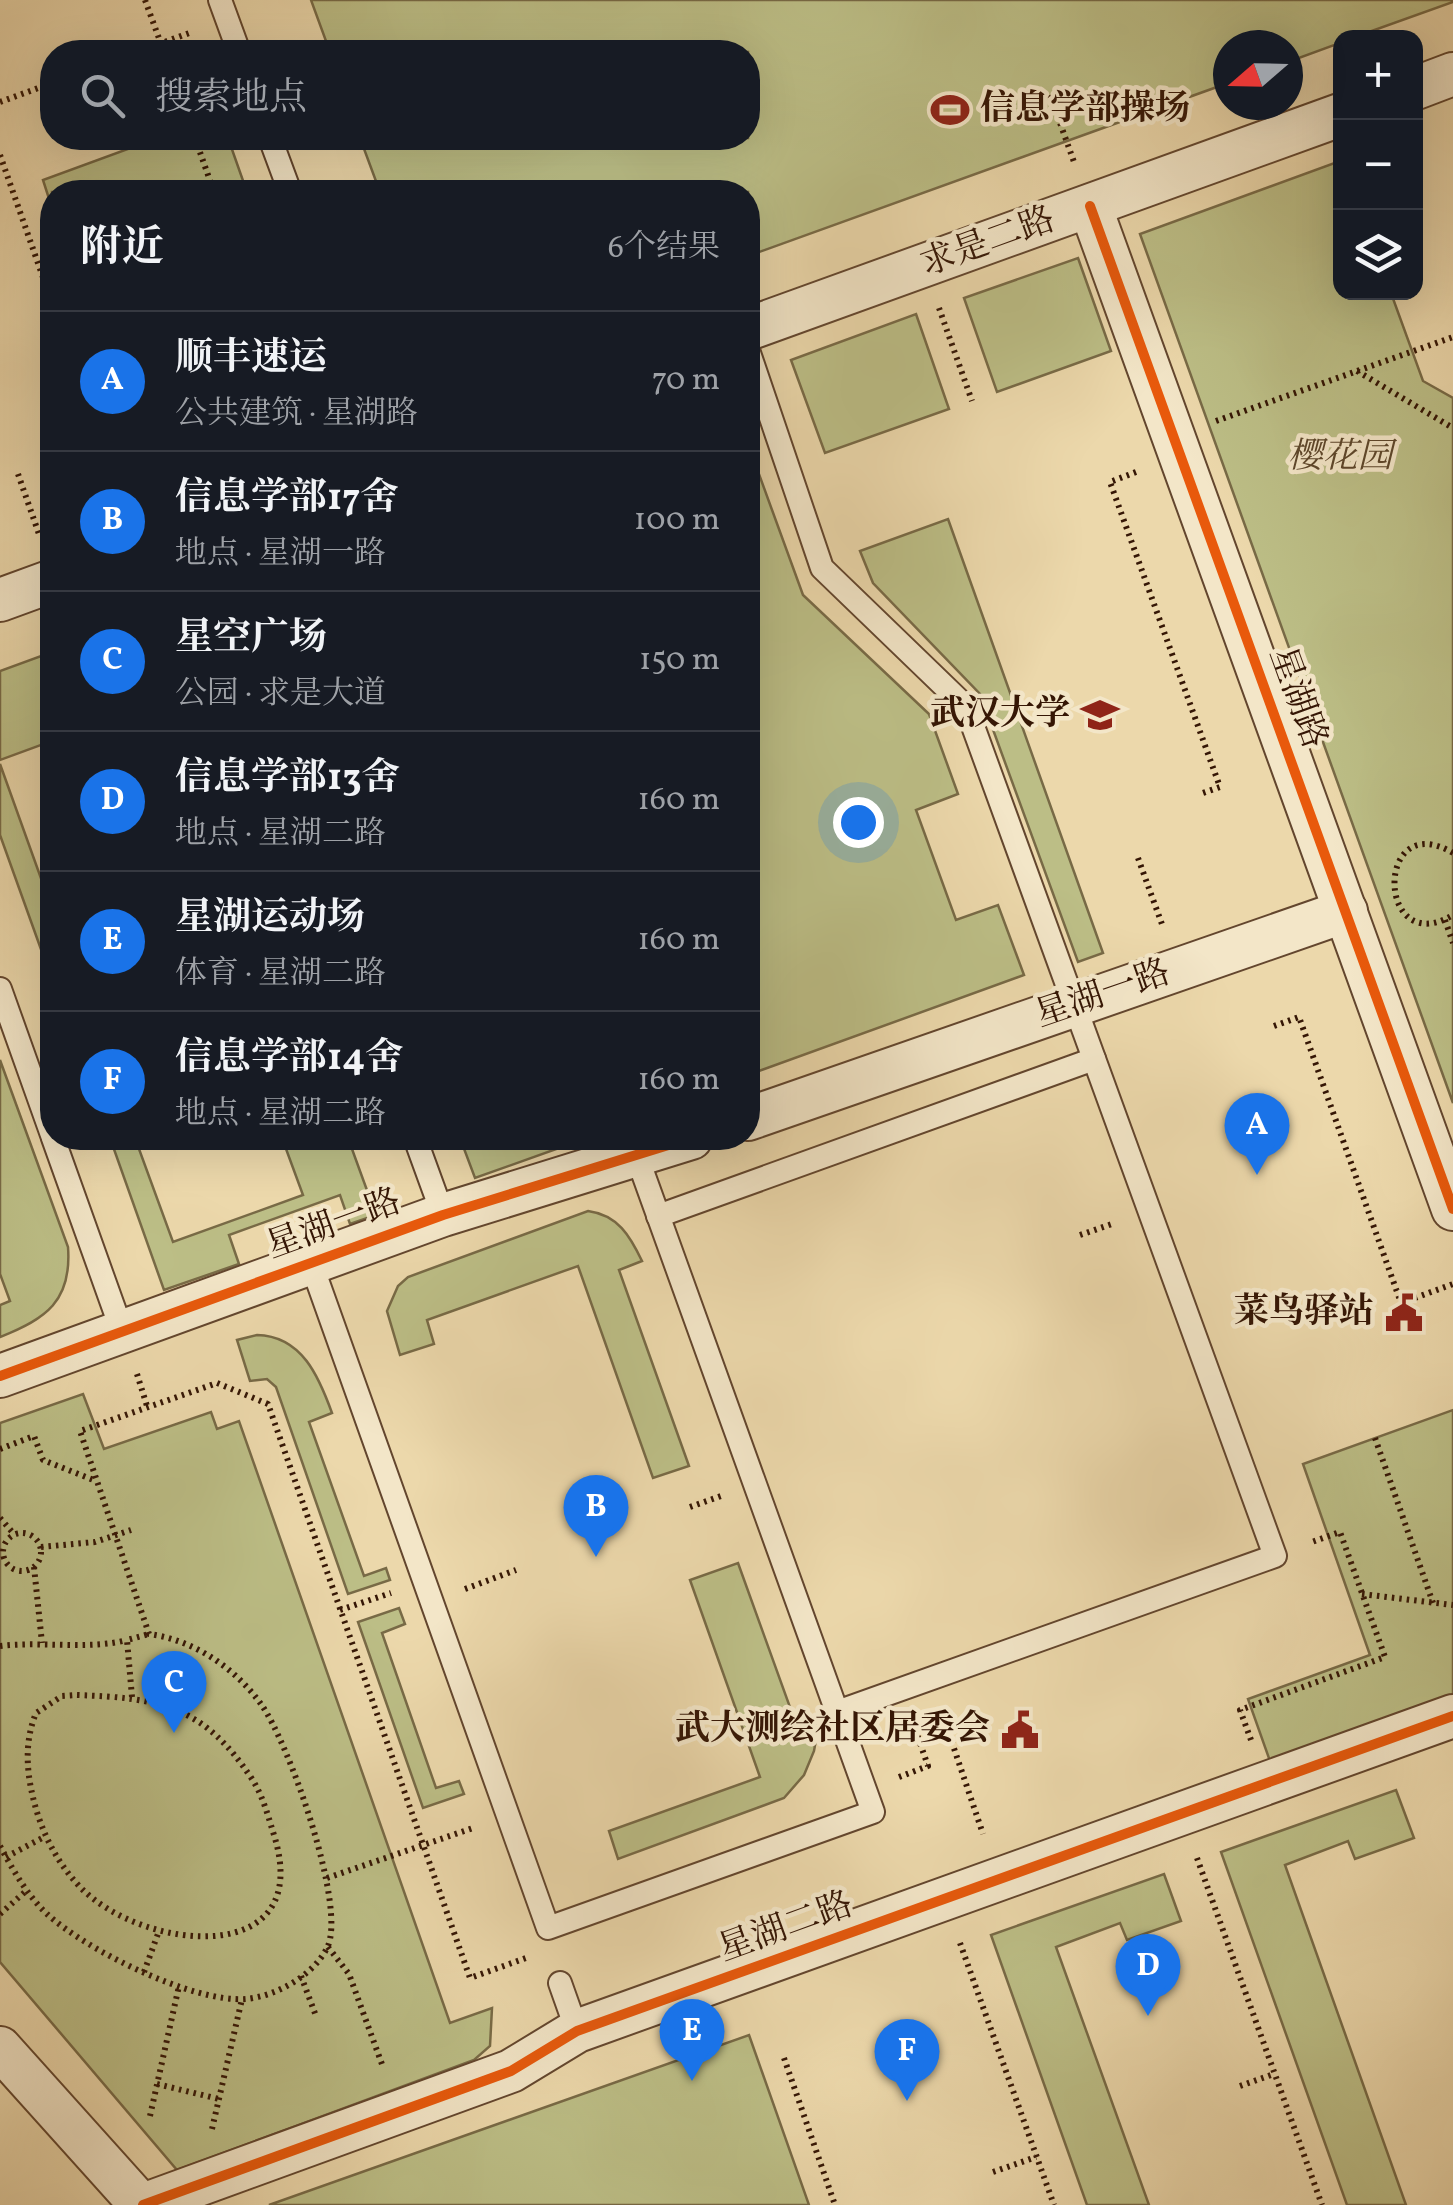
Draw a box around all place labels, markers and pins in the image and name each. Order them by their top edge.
place label: 信息学部操场 [980,86,1190,134]
sports icon: 信息学部操场 [929,89,971,131]
place label: 武汉大学 [930,691,1070,739]
school or university icon: 武汉大学 [1079,694,1121,736]
pin: A [1224,1092,1290,1175]
place label: 菜鸟驿站 [1234,1289,1374,1337]
public building icon: 菜鸟驿站 [1383,1292,1425,1334]
pin: B [564,1474,628,1557]
pin: C [142,1650,206,1733]
place label: 武大测绘社区居委会 [675,1706,990,1754]
public building icon: 武大测绘社区居委会 [999,1709,1041,1751]
pin: D [1116,1934,1180,2016]
pin: E [660,1998,724,2081]
pin: F [874,2018,940,2101]

